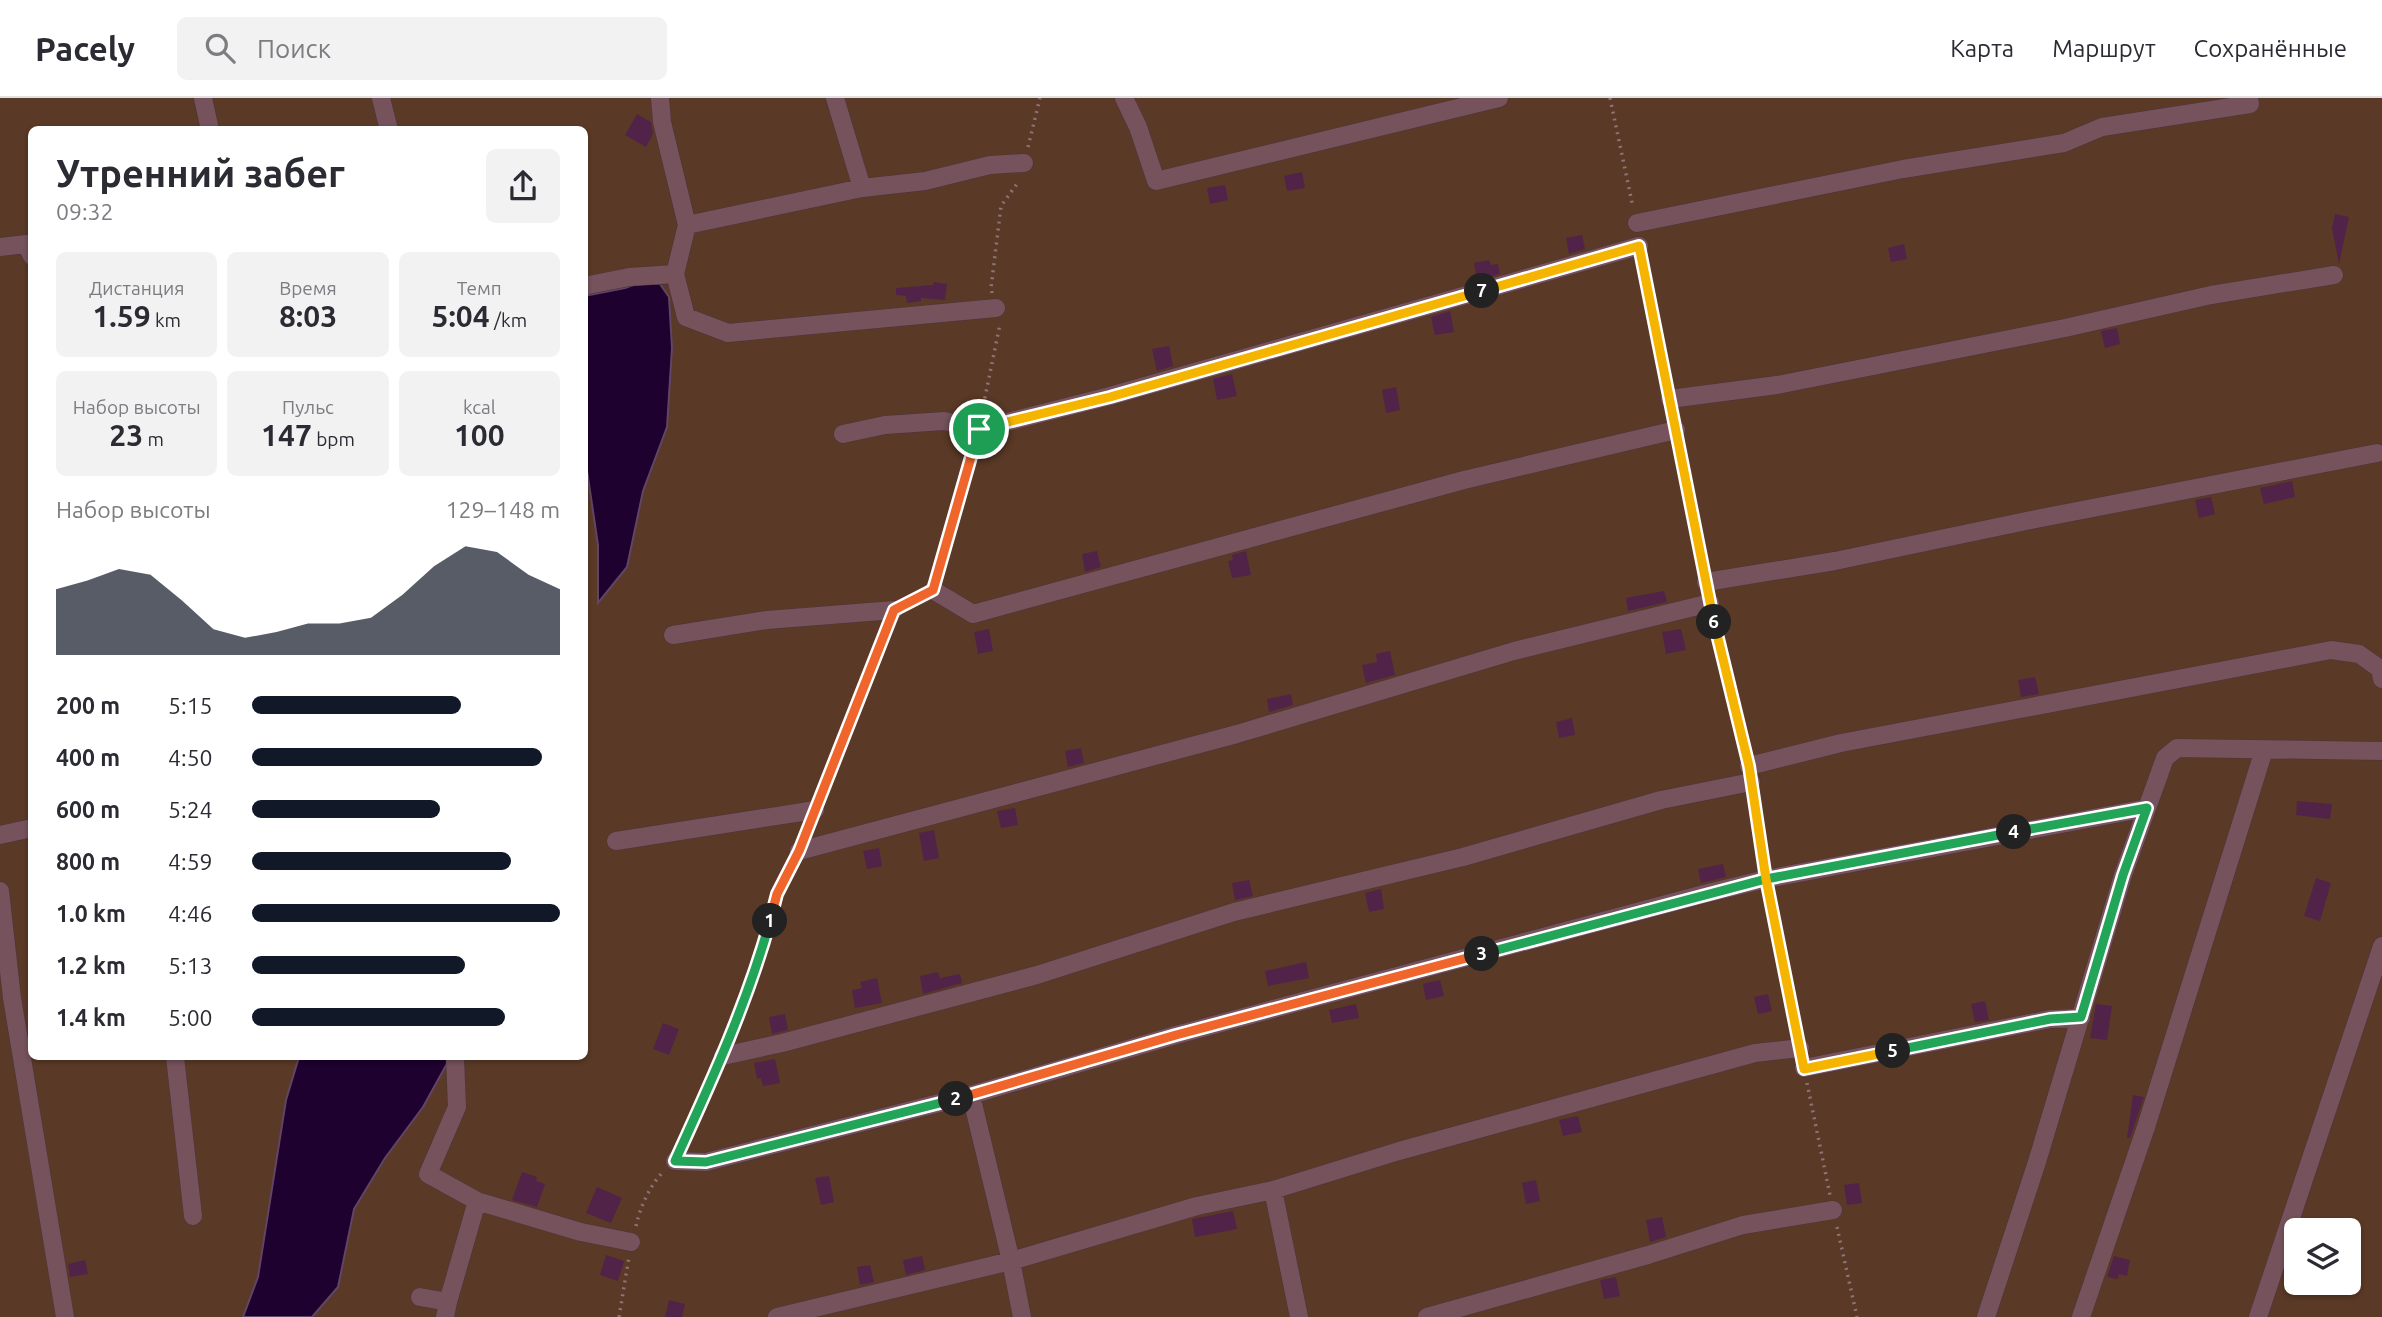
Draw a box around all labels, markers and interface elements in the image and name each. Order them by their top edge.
search box [177,17,667,80]
icon: search [201,29,239,67]
text: Pacely [35,30,135,67]
text: Поиск [257,34,331,63]
text: Карта [1950,35,2014,62]
text: Маршрут [2052,35,2156,62]
text: Сохранённые [2194,35,2347,62]
button: share [486,149,560,223]
text: Утренний забег [56,152,345,194]
text: 09:32 [56,199,114,224]
pin: 7 [1464,274,1500,308]
text: Дистанция [89,277,184,299]
text: Время [279,277,337,299]
text: Темп [457,277,502,299]
text: 7 [1476,279,1487,301]
text: 1.59 [92,299,151,333]
text: 8:03 [279,299,337,333]
text: 5:04 [432,299,490,333]
text: km [151,309,181,331]
text: /km [490,309,527,331]
text: Набор высоты [73,396,201,418]
text: Пульс [282,396,334,418]
text: kcal [463,396,496,418]
pin [949,399,1009,459]
icon: arrive [960,410,998,448]
text: 23 [109,418,143,452]
text: 147 [261,418,312,452]
text: 100 [454,418,505,452]
text: m [143,428,164,450]
text: bpm [312,428,355,450]
text: Набор высоты [56,497,211,522]
text: 129–148 m [446,497,560,522]
pin: 6 [1696,604,1732,640]
text: 6 [1708,610,1719,632]
text: 200 m [56,693,120,718]
text: 5:15 [168,693,213,718]
text: 400 m [56,745,120,770]
text: 4:50 [168,745,213,770]
text: 600 m [56,797,120,822]
text: 5:24 [168,797,213,822]
pin: 4 [1996,814,2032,850]
text: 4 [2008,820,2019,842]
text: 800 m [56,849,120,874]
text: 4:59 [168,849,213,874]
text: 1.0 km [56,901,126,926]
text: 4:46 [168,901,213,926]
pin: 1 [752,904,788,938]
text: 1 [764,909,775,931]
pin: 3 [1464,936,1500,972]
text: 3 [1476,942,1487,964]
text: 1.2 km [56,953,126,978]
text: 5:13 [168,953,213,978]
text: 1.4 km [56,1005,126,1030]
text: 5:00 [168,1005,213,1030]
pin: 5 [1876,1034,1910,1068]
text: 5 [1887,1039,1898,1061]
pin: 2 [939,1082,974,1116]
text: 2 [950,1087,961,1109]
map controls [2284,1218,2361,1295]
button: layers [2284,1218,2361,1295]

